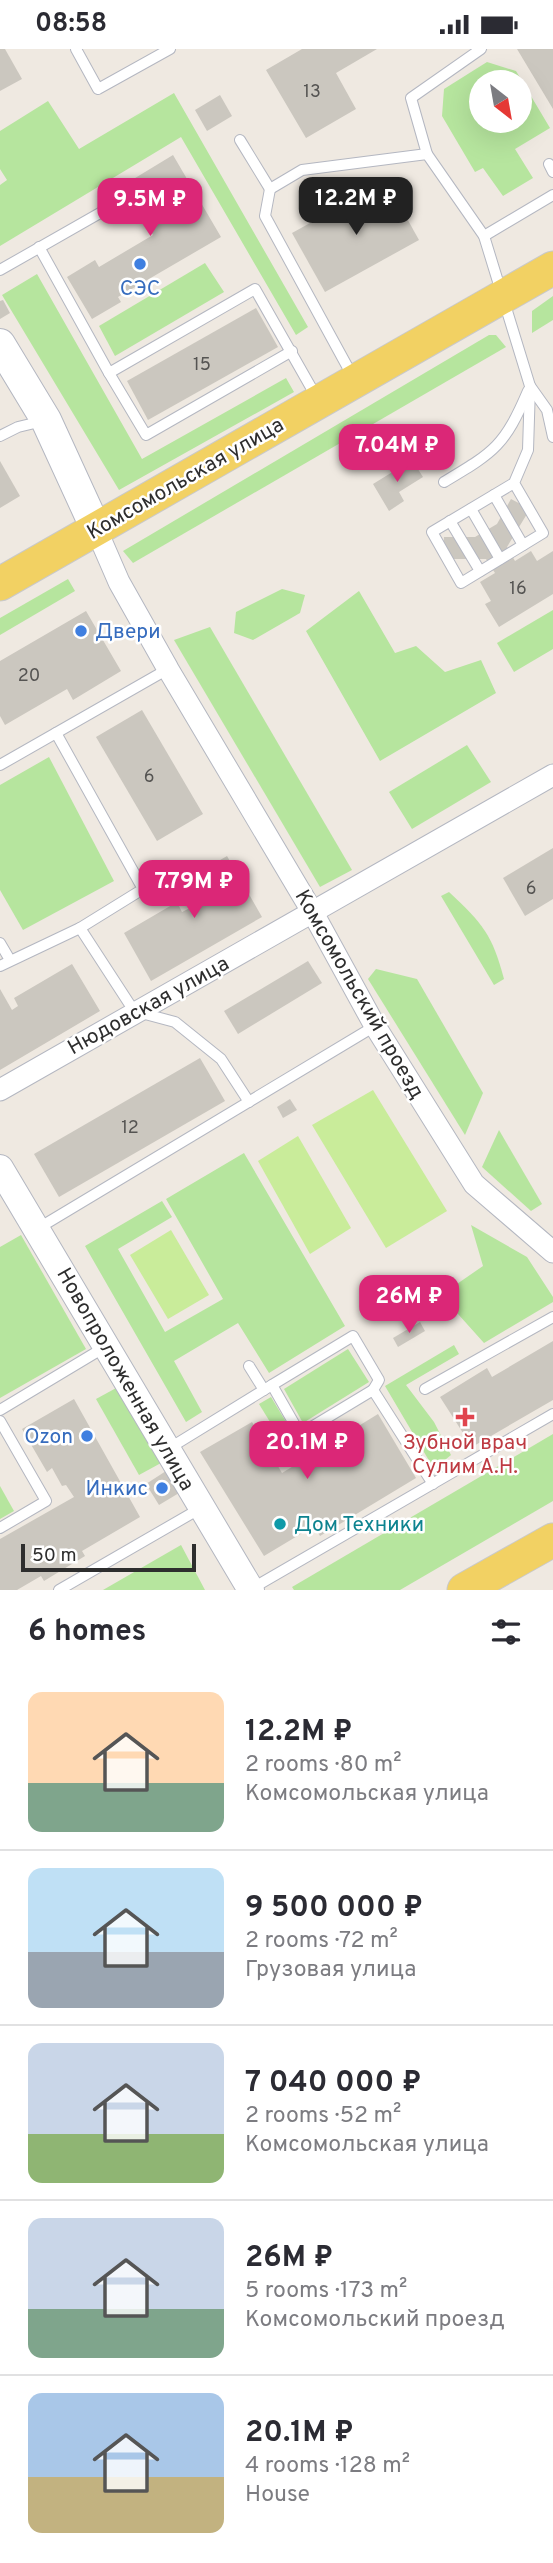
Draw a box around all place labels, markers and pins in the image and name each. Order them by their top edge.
pin: 12.2M ₽ [291,177,421,237]
pin: 9.5M ₽ [93,179,207,238]
marker: СЭС [132,256,148,272]
place label: СЭС [120,276,160,303]
pin: 7.04M ₽ [332,425,462,484]
place label: Двери [95,619,161,646]
marker: Двери [73,623,89,639]
pin: 7.79M ₽ [129,861,259,920]
pin: 26M ₽ [360,1275,458,1335]
marker: Зубной врач Сулим А.Н. [455,1407,475,1427]
pin: 20.1M ₽ [242,1421,372,1481]
place label: Ozon [24,1424,73,1451]
marker: Ozon [79,1428,95,1444]
place label: Зубной врач Сулим А.Н. [403,1430,527,1481]
place label: Инкис [86,1476,148,1503]
marker: Инкис [154,1480,170,1496]
place label: Дом Техники [294,1512,424,1539]
marker: Дом Техники [272,1516,288,1532]

